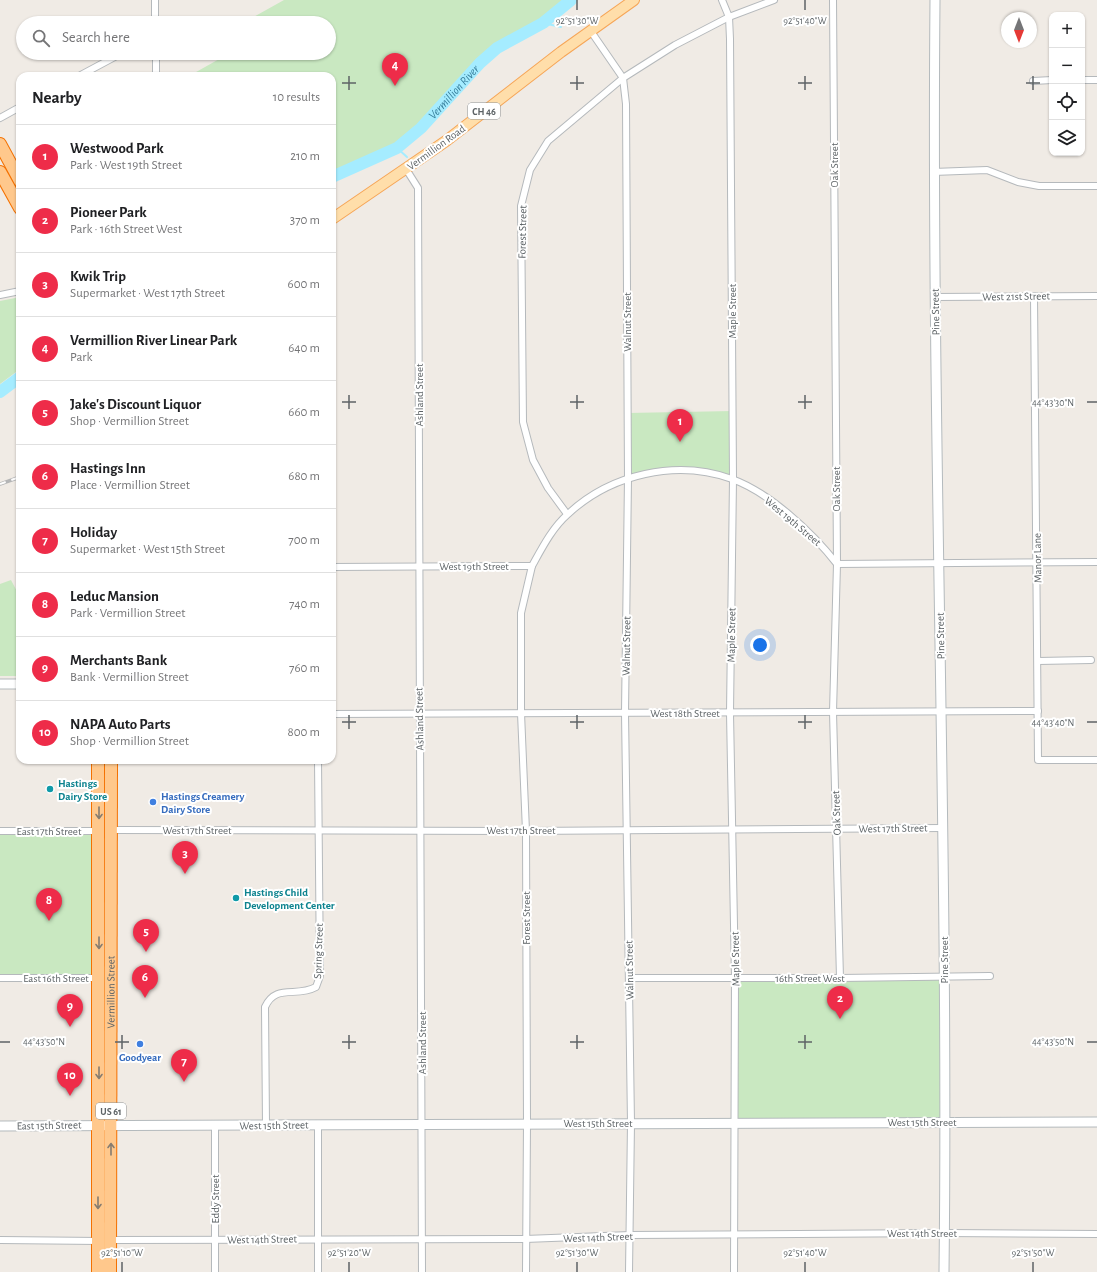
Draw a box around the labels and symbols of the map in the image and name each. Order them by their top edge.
north arrow [1001,12,1037,48]
text: 92°51'30"W [556,16,598,26]
text: 92°51'40"W [783,16,827,26]
pin: 4 [382,53,408,86]
water label: Vermillion River [426,62,482,121]
road number: CH 46 [468,103,500,119]
street label: Vermillion Road [405,123,468,172]
street label: Oak Street [829,142,840,187]
street label: Forest Street [517,205,528,259]
street label: Maple Street [727,283,738,338]
street label: Pine Street [930,288,941,336]
street label: West 21st Street [982,290,1051,303]
street label: Walnut Street [622,292,633,352]
street label: Ashland Street [414,363,425,426]
text: 44°43'30"N [1032,398,1074,408]
pin: 1 [667,409,693,442]
street label: Oak Street [831,466,842,511]
street label: West 19th Street [762,495,823,548]
street label: Manor Lane [1032,533,1043,583]
street label: West 19th Street [439,561,509,572]
street label: Maple Street [726,607,737,662]
street label: Pine Street [935,612,946,660]
street label: Walnut Street [620,616,633,676]
your location [750,635,770,655]
street label: Ashland Street [413,687,426,751]
street label: West 18th Street [650,708,720,719]
text: 44°43'40"N [1032,718,1074,728]
place label: Hastings Dairy Store [58,778,107,802]
marker: Hastings Dairy Store [45,784,55,794]
street label: Oak Street [830,790,843,836]
place label: Hastings Creamery Dairy Store [161,791,245,815]
marker: Hastings Creamery Dairy Store [148,797,158,807]
one-way arrow [95,806,103,819]
street label: West 17th Street [858,822,928,835]
street label: West 17th Street [162,825,232,836]
street label: West 17th Street [486,825,556,836]
street label: East 17th Street [17,826,82,837]
pin: 3 [172,841,198,874]
place label: Hastings Child Development Center [244,887,335,911]
pin: 8 [36,888,62,921]
street label: Forest Street [521,891,532,945]
marker: Hastings Child Development Center [231,893,241,903]
pin: 5 [133,919,159,952]
street label: Spring Street [312,923,325,979]
street label: Maple Street [730,931,741,986]
one-way arrow [95,936,103,949]
street label: Pine Street [939,936,950,983]
street label: Walnut Street [623,940,636,1000]
street label: Vermillion Street [105,955,117,1028]
pin: 6 [132,965,158,998]
street label: East 16th Street [23,973,89,984]
street label: 16th Street West [775,973,845,984]
pin: 2 [827,986,853,1019]
pin: 9 [57,994,83,1027]
street label: Ashland Street [417,1011,428,1074]
text: 44°43'50"N [23,1037,65,1047]
text: 44°43'50"N [1032,1037,1074,1047]
marker: Goodyear [135,1039,145,1049]
pin: 7 [171,1049,197,1082]
place label: Goodyear [119,1052,161,1063]
pin: 10 [57,1063,83,1096]
one-way arrow [95,1066,103,1079]
road number: US 61 [96,1103,126,1119]
street label: West 15th Street [887,1117,957,1128]
street label: West 15th Street [563,1118,633,1129]
street label: East 15th Street [16,1119,82,1132]
street label: West 15th Street [239,1119,309,1132]
one-way arrow [107,1143,115,1156]
street label: Eddy Street [210,1174,221,1223]
one-way arrow [94,1196,102,1209]
street label: West 14th Street [887,1228,957,1239]
street label: West 14th Street [563,1231,634,1244]
street label: West 14th Street [227,1233,297,1246]
text: 92°51'10"W [101,1248,143,1258]
text: 92°51'20"W [327,1248,371,1258]
text: 92°51'30"W [556,1248,598,1258]
text: 92°51'40"W [783,1248,827,1258]
text: 92°51'50"W [1012,1248,1054,1258]

